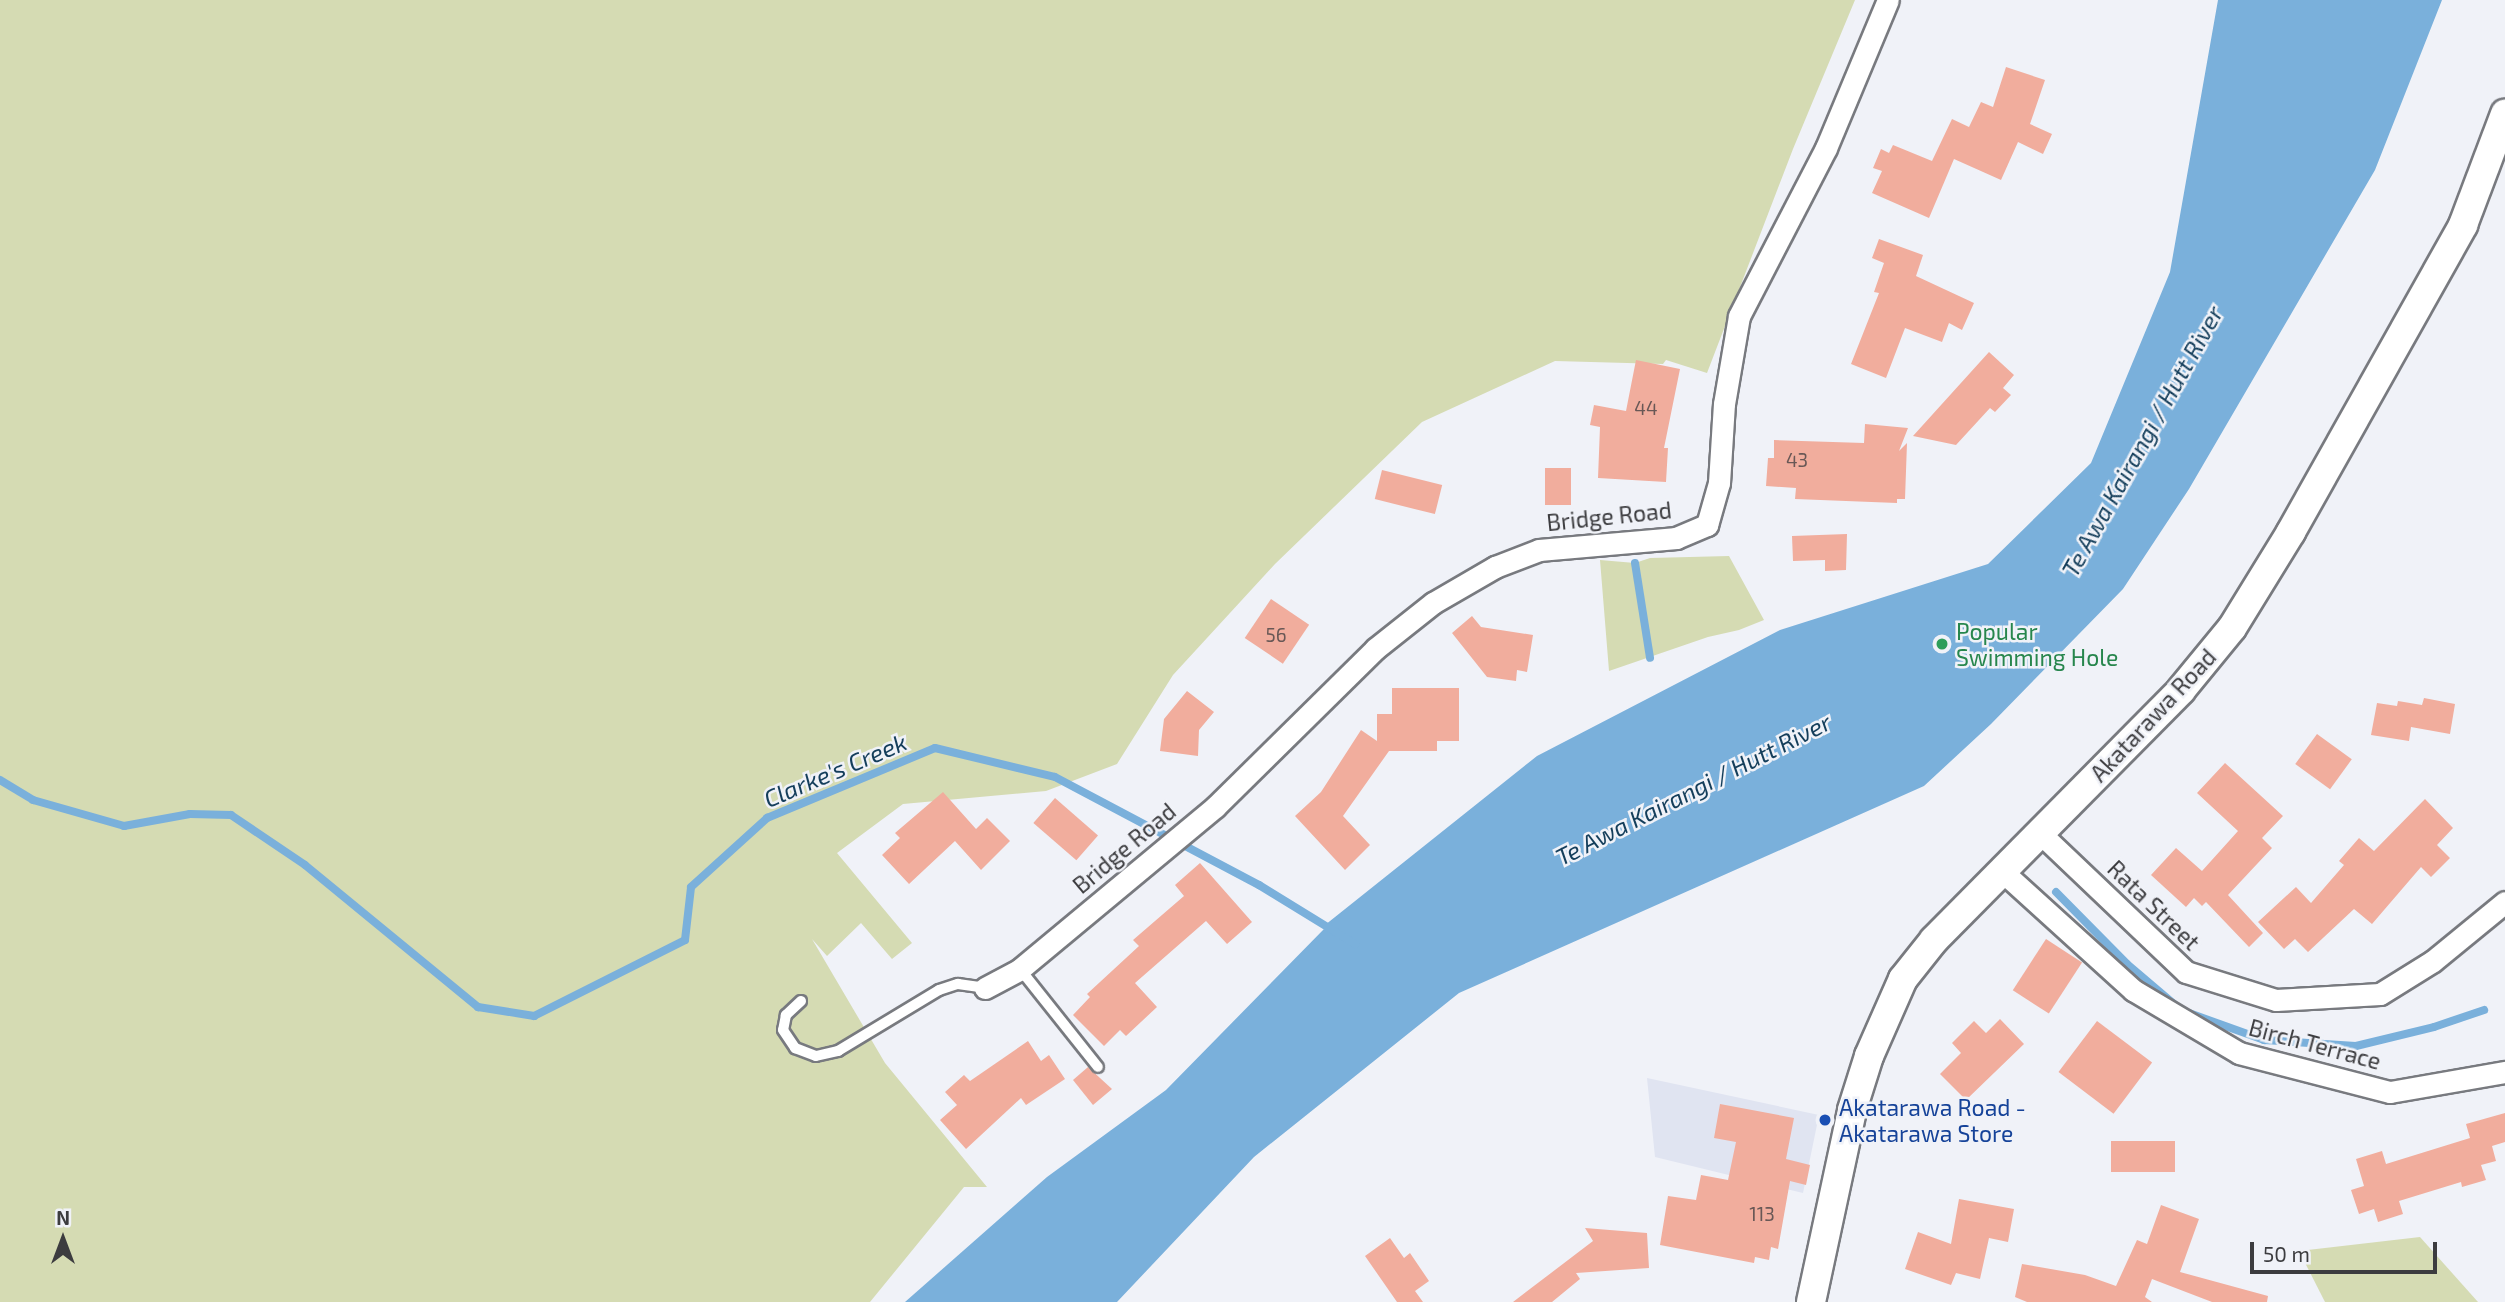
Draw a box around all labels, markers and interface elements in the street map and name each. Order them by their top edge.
water label: Te Awa Kairangi / Hutt River [2055,300,2229,582]
house number: 44 [1634,397,1658,419]
house number: 43 [1786,449,1808,471]
street label: Bridge Road [1545,496,1673,536]
place label: Popular Swimming Hole [1956,617,2118,671]
house number: 56 [1265,624,1287,646]
marker: Popular Swimming Hole [1934,636,1950,652]
street label: Akatarawa Road [2084,643,2222,787]
water label: Te Awa Kairangi / Hutt River [1550,707,1836,871]
water label: Clarke's Creek [759,727,911,813]
street label: Bridge Road [1067,797,1181,899]
street label: Rata Street [2102,854,2206,956]
street label: Birch Terrace [2246,1013,2384,1075]
place label: Akatarawa Road - Akatarawa Store [1839,1093,2026,1147]
marker: Akatarawa Road - Akatarawa Store [1817,1112,1833,1128]
house number: 113 [1749,1203,1775,1225]
north arrow [28,1204,98,1274]
text: N [56,1206,70,1229]
scale bar [2253,1228,2440,1272]
text: 50 m [2263,1241,2310,1266]

